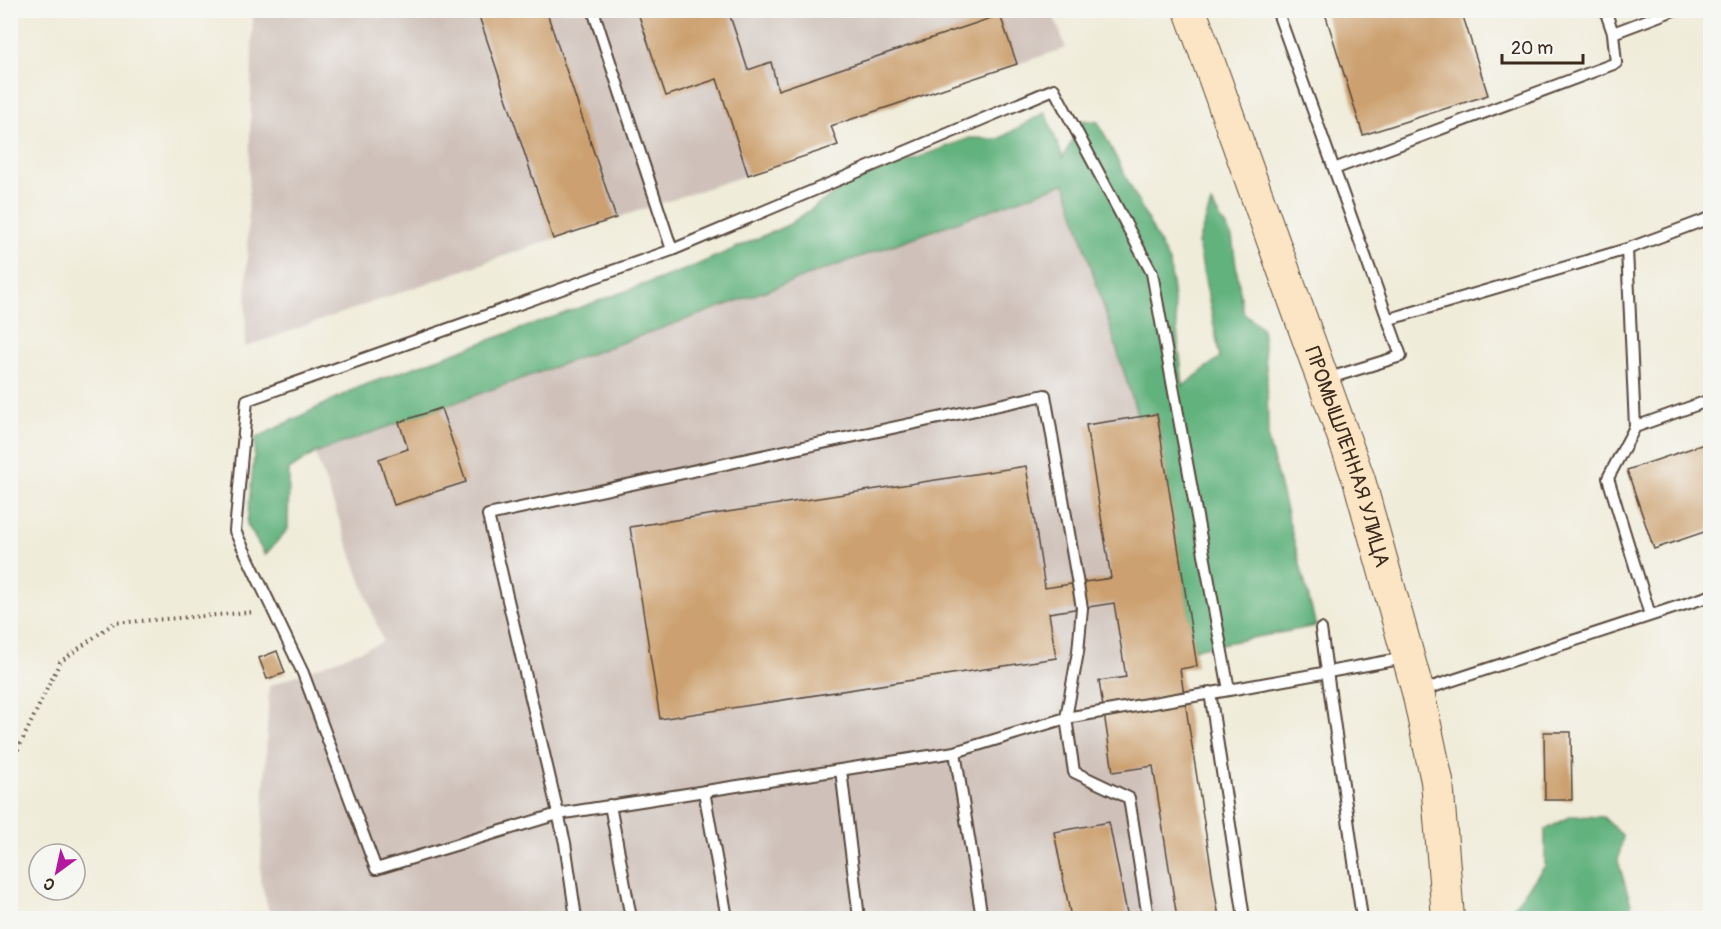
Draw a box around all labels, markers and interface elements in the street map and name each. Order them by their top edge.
scale bar [1502,27,1583,65]
text: 20 m [1511,37,1553,60]
street label: ПРОМЫШЛЕННАЯ УЛИЦА [1298,343,1396,570]
north arrow [27,842,87,902]
text: С [40,873,59,895]

